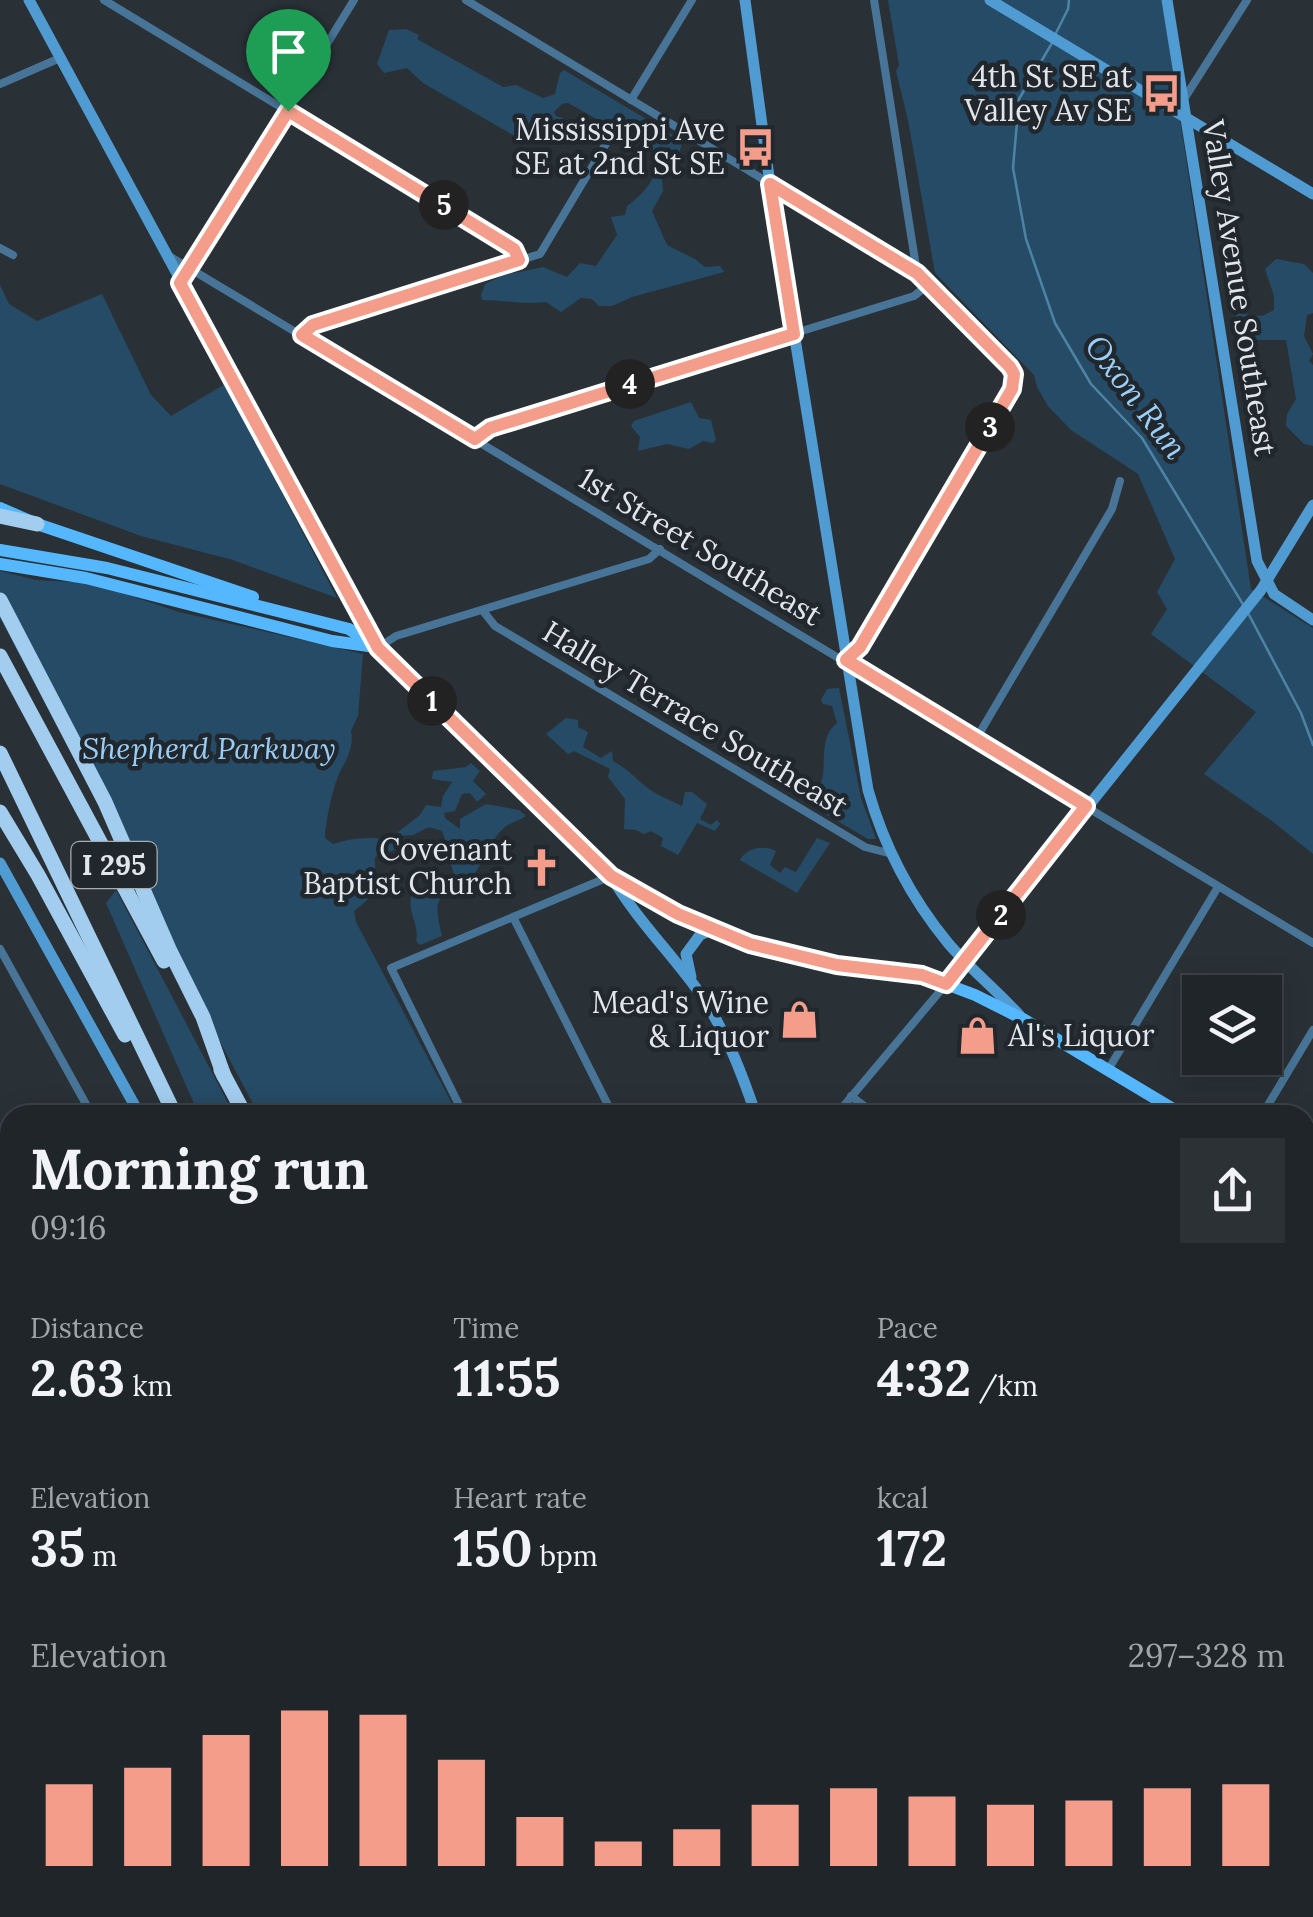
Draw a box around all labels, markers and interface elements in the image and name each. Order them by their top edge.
pin [246,9,331,112]
icon: arrive [261,24,316,79]
place label: 4th St SE at Valley Av SE [964,57,1132,130]
bus stop icon: 4th St SE at Valley Av SE [1141,73,1183,115]
place label: Mississippi Ave SE at 2nd St SE [514,110,725,182]
street label: Valley Avenue Southeast [1194,116,1285,459]
bus stop icon: Mississippi Ave SE at 2nd St SE [734,126,776,168]
pin: 5 [419,180,469,230]
text: 5 [436,187,452,223]
water label: Oxon Run [1076,326,1197,467]
pin: 4 [605,359,655,409]
text: 4 [622,366,638,402]
pin: 3 [965,402,1015,452]
text: 3 [982,409,998,445]
street label: 1st Street Southeast [572,459,829,634]
street label: Halley Terrace Southeast [536,612,855,825]
pin: 1 [407,676,457,726]
text: 1 [426,683,438,719]
park label: Shepherd Parkway [82,729,336,767]
place label: Covenant Baptist Church [303,830,512,902]
road number: I 295 [72,842,156,888]
church icon: Covenant Baptist Church [521,846,563,888]
pin: 2 [976,890,1026,940]
text: 2 [994,897,1008,933]
map controls [1182,975,1282,1075]
button: layers [1182,975,1282,1075]
place label: Mead's Wine & Liquor [592,983,769,1055]
shop icon: Mead's Wine & Liquor [778,999,820,1041]
shop icon: Al's Liquor [957,1015,999,1057]
place label: Al's Liquor [1007,1016,1154,1054]
text: Morning run [30,1134,368,1204]
button: share [1180,1138,1285,1243]
text: 09:16 [30,1207,107,1248]
text: Distance [30,1310,144,1346]
text: Time [453,1310,519,1346]
text: Pace [877,1310,938,1346]
text: 2.63 [30,1346,125,1410]
text: 11:55 [453,1346,560,1410]
text: 4:32 [877,1346,971,1410]
text: km [125,1368,173,1404]
text: /km [971,1368,1038,1404]
text: Elevation [30,1480,150,1516]
text: Heart rate [453,1480,587,1516]
text: kcal [877,1480,928,1516]
text: 35 [30,1516,85,1580]
text: 150 [453,1516,532,1580]
text: 172 [877,1516,947,1580]
text: m [85,1538,117,1574]
text: bpm [532,1538,598,1574]
text: Elevation [30,1635,167,1676]
text: 297–328 m [1128,1635,1285,1676]

